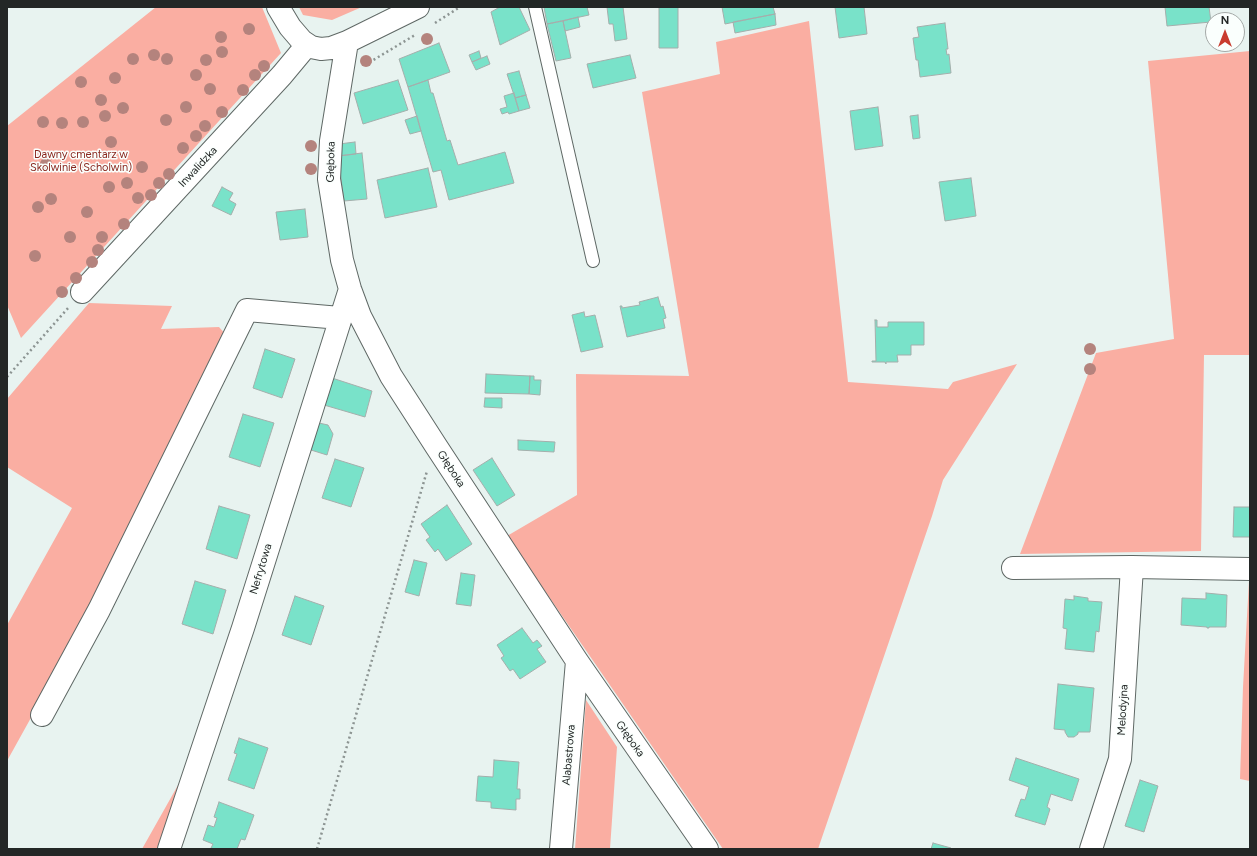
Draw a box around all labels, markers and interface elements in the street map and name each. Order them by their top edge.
north arrow [1205,12,1245,52]
text: N [1221,14,1229,27]
street label: Głęboka [324,141,338,183]
street label: Inwalidzka [176,144,220,190]
park label: Dawny cmentarz w Skolwinie (Scholwin) [30,148,132,174]
street label: Głęboka [434,448,468,490]
street label: Nefrytowa [247,542,275,596]
street label: Melodyjna [1115,684,1131,736]
street label: Głęboka [613,718,647,760]
street label: Alabastrowa [560,724,578,786]

